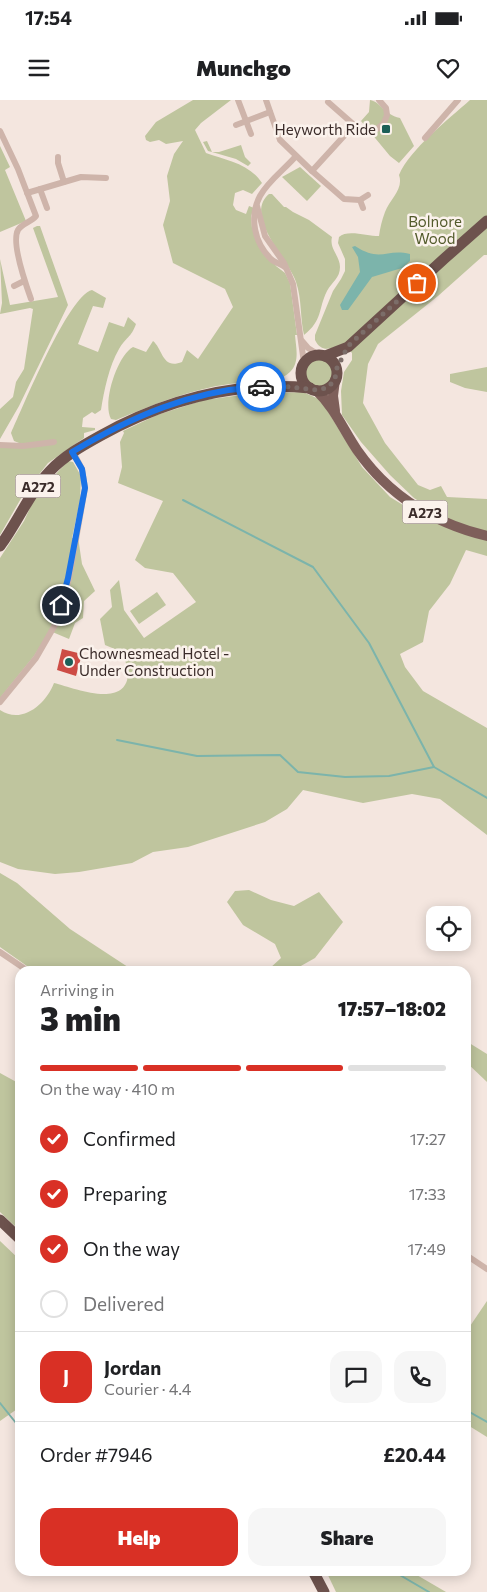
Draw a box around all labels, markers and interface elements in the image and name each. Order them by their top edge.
text: 17:54 [25,6,72,29]
icon: menu [25,54,53,82]
text: Munchgo [196,54,291,81]
icon: heart [434,54,462,82]
place label: Heyworth Ride [274,120,376,138]
marker: Heyworth Ride [380,123,392,135]
park label: Bolnore Wood [408,212,462,247]
pin [396,262,438,304]
icon: bag [403,269,431,297]
courier [236,362,286,412]
icon: car [247,373,275,401]
road number: A272 [15,474,60,498]
road number: A273 [402,501,448,524]
pin [40,584,82,626]
icon: home [47,591,75,619]
place label: Chownesmead Hotel - Under Construction [79,644,229,679]
marker: Chownesmead Hotel - Under Construction [63,656,75,668]
map controls [426,906,471,951]
button: locate [426,906,471,951]
text: Arriving in [40,980,114,999]
text: 17:57–18:02 [338,997,446,1020]
text: 3 min [40,998,121,1038]
text: On the way · 410 m [40,1079,175,1098]
icon: check [40,1125,68,1153]
text: Confirmed [83,1127,176,1150]
text: 17:27 [410,1129,446,1148]
icon: check [40,1180,68,1208]
text: Preparing [83,1182,167,1205]
text: 17:33 [409,1184,446,1203]
icon: check [40,1235,68,1263]
text: On the way [83,1237,180,1260]
text: 17:49 [408,1239,446,1258]
text: Delivered [83,1292,164,1315]
button: chat [330,1351,382,1403]
button: phone [394,1351,446,1403]
text: Jordan [104,1356,161,1379]
text: J [63,1365,69,1388]
text: Courier · 4.4 [104,1379,191,1398]
text: Order #7946 [40,1443,152,1466]
text: £20.44 [383,1443,446,1466]
button: Help [40,1508,238,1566]
button: Share [248,1508,446,1566]

